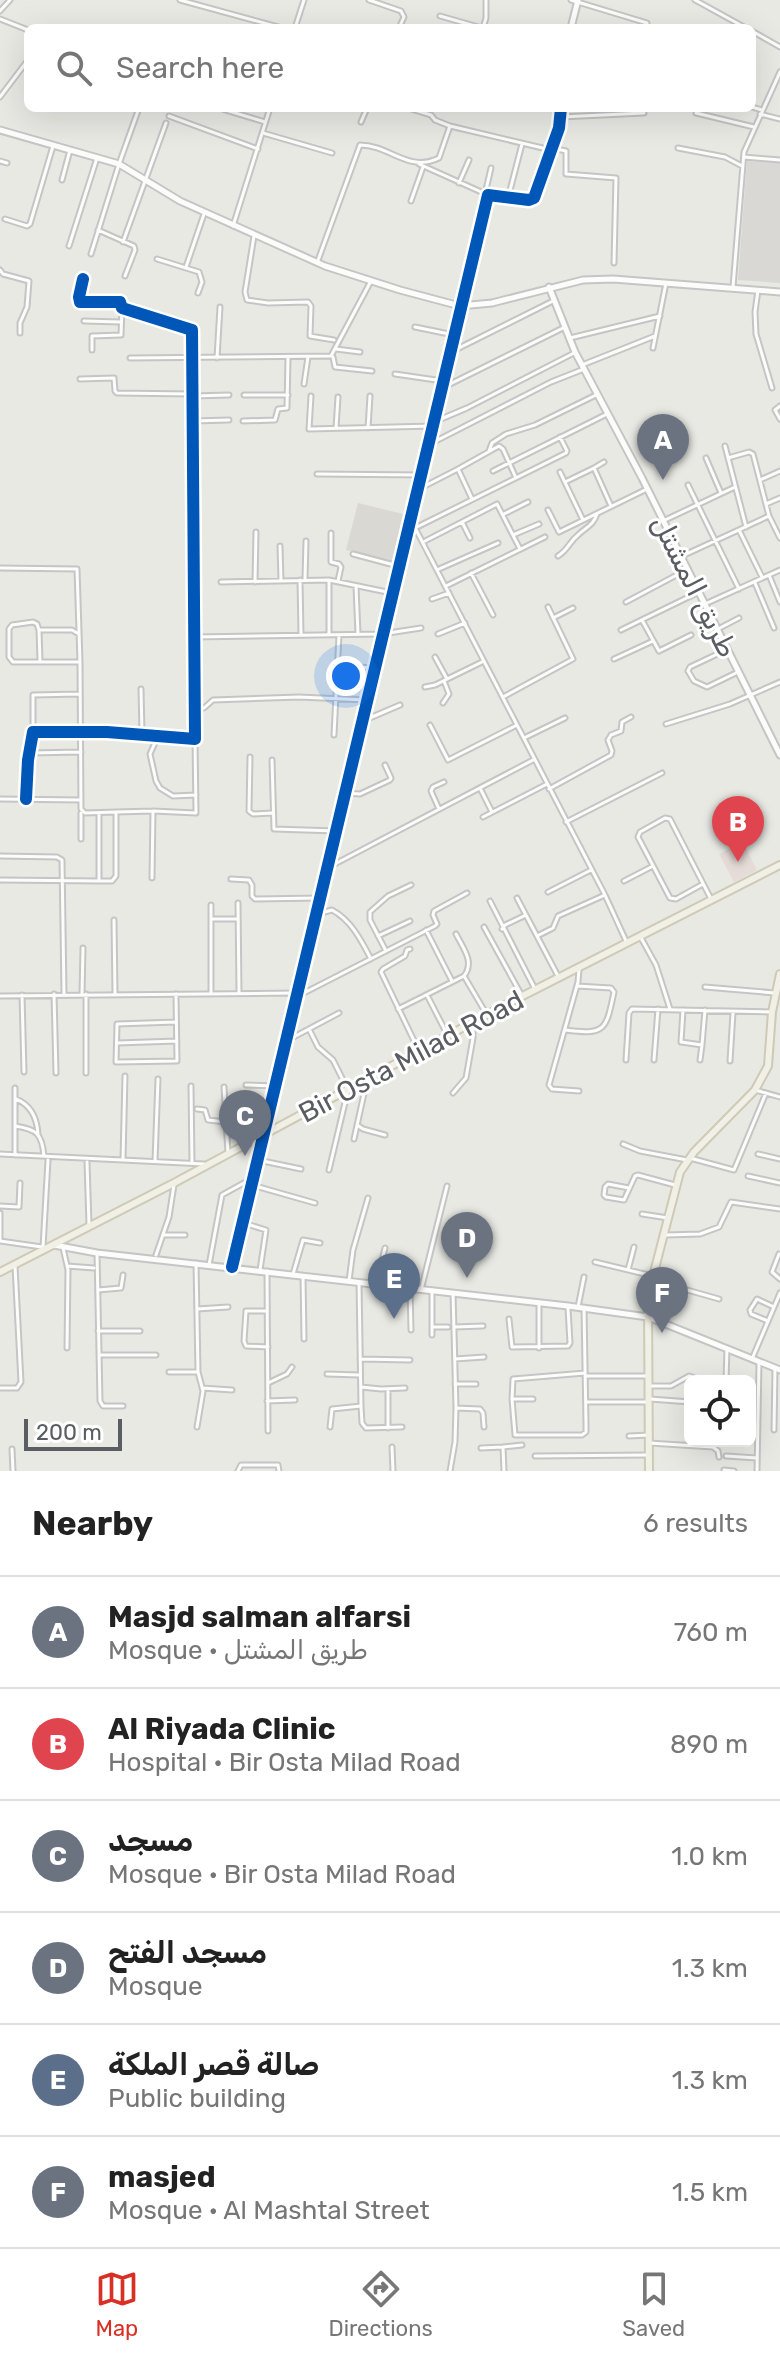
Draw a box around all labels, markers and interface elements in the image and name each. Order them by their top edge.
search box [24,24,756,112]
icon: search [52,46,96,90]
text: Search here [116,50,284,86]
pin: A [637,414,689,480]
street label: طريق المشتل [645,510,744,663]
your location [326,656,366,696]
pin: B [712,796,764,862]
street label: Bir Osta Milad Road [293,983,529,1130]
pin: C [219,1090,271,1156]
pin: D [441,1212,493,1278]
pin: E [368,1253,420,1319]
pin: F [636,1267,688,1333]
map controls [684,1375,756,1447]
button: locate [684,1375,756,1447]
scale bar [24,1415,122,1451]
text: 200 m [36,1419,102,1446]
text: Nearby [32,1503,153,1544]
text: 6 results [643,1508,748,1539]
text: Masjd salman alfarsi [108,1599,411,1635]
text: A [49,1617,67,1648]
text: 760 m [674,1617,748,1648]
text: Mosque · طريق المشتل [108,1635,368,1666]
text: Al Riyada Clinic [108,1711,336,1747]
text: B [49,1729,67,1760]
text: 890 m [670,1729,748,1760]
text: Hospital · Bir Osta Milad Road [108,1747,461,1778]
text: مسجد [108,1823,193,1859]
text: C [49,1841,67,1872]
text: 1.0 km [671,1841,748,1872]
text: Mosque · Bir Osta Milad Road [108,1859,456,1890]
text: مسجد الفتح [108,1935,267,1971]
text: D [49,1953,67,1984]
text: 1.3 km [672,1953,748,1984]
text: Mosque [108,1971,203,2002]
text: صالة قصر الملكة [108,2047,319,2083]
text: E [50,2065,66,2096]
text: 1.3 km [672,2065,748,2096]
text: Public building [108,2083,286,2114]
text: masjed [108,2159,216,2195]
text: F [50,2177,66,2208]
text: 1.5 km [672,2177,748,2208]
text: Mosque · Al Mashtal Street [108,2195,430,2226]
tab: Map [95,2267,139,2342]
tab: Directions [328,2267,433,2342]
tab: Saved [622,2267,685,2342]

